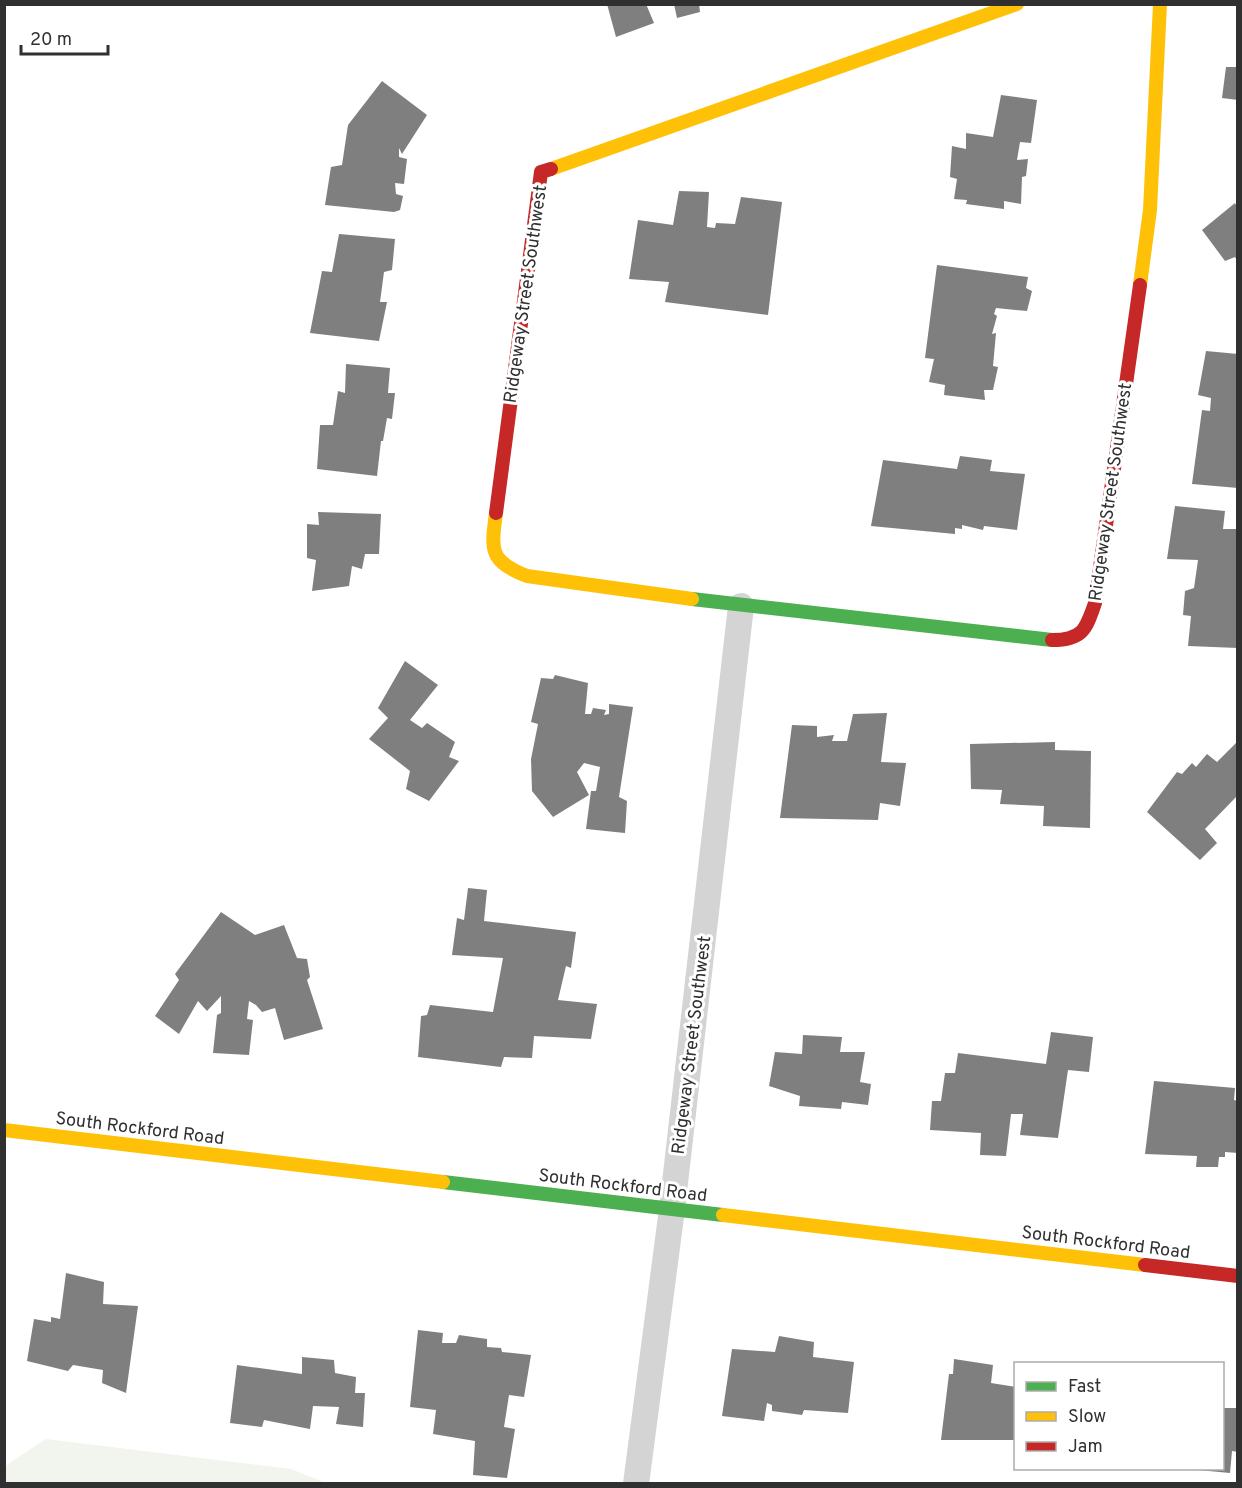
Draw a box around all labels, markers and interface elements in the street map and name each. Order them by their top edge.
scale bar [21,18,108,56]
text: 20 m [30,29,72,52]
street label: Ridgeway Street Southwest [500,184,553,405]
street label: Ridgeway Street Southwest [1085,382,1138,603]
street label: Ridgeway Street Southwest [668,935,717,1156]
street label: South Rockford Road [54,1108,225,1151]
street label: South Rockford Road [537,1165,708,1208]
street label: South Rockford Road [1020,1222,1191,1265]
legend [1014,1362,1224,1470]
text: Fast [1068,1376,1101,1399]
text: Slow [1068,1406,1106,1429]
text: Jam [1068,1436,1103,1459]

